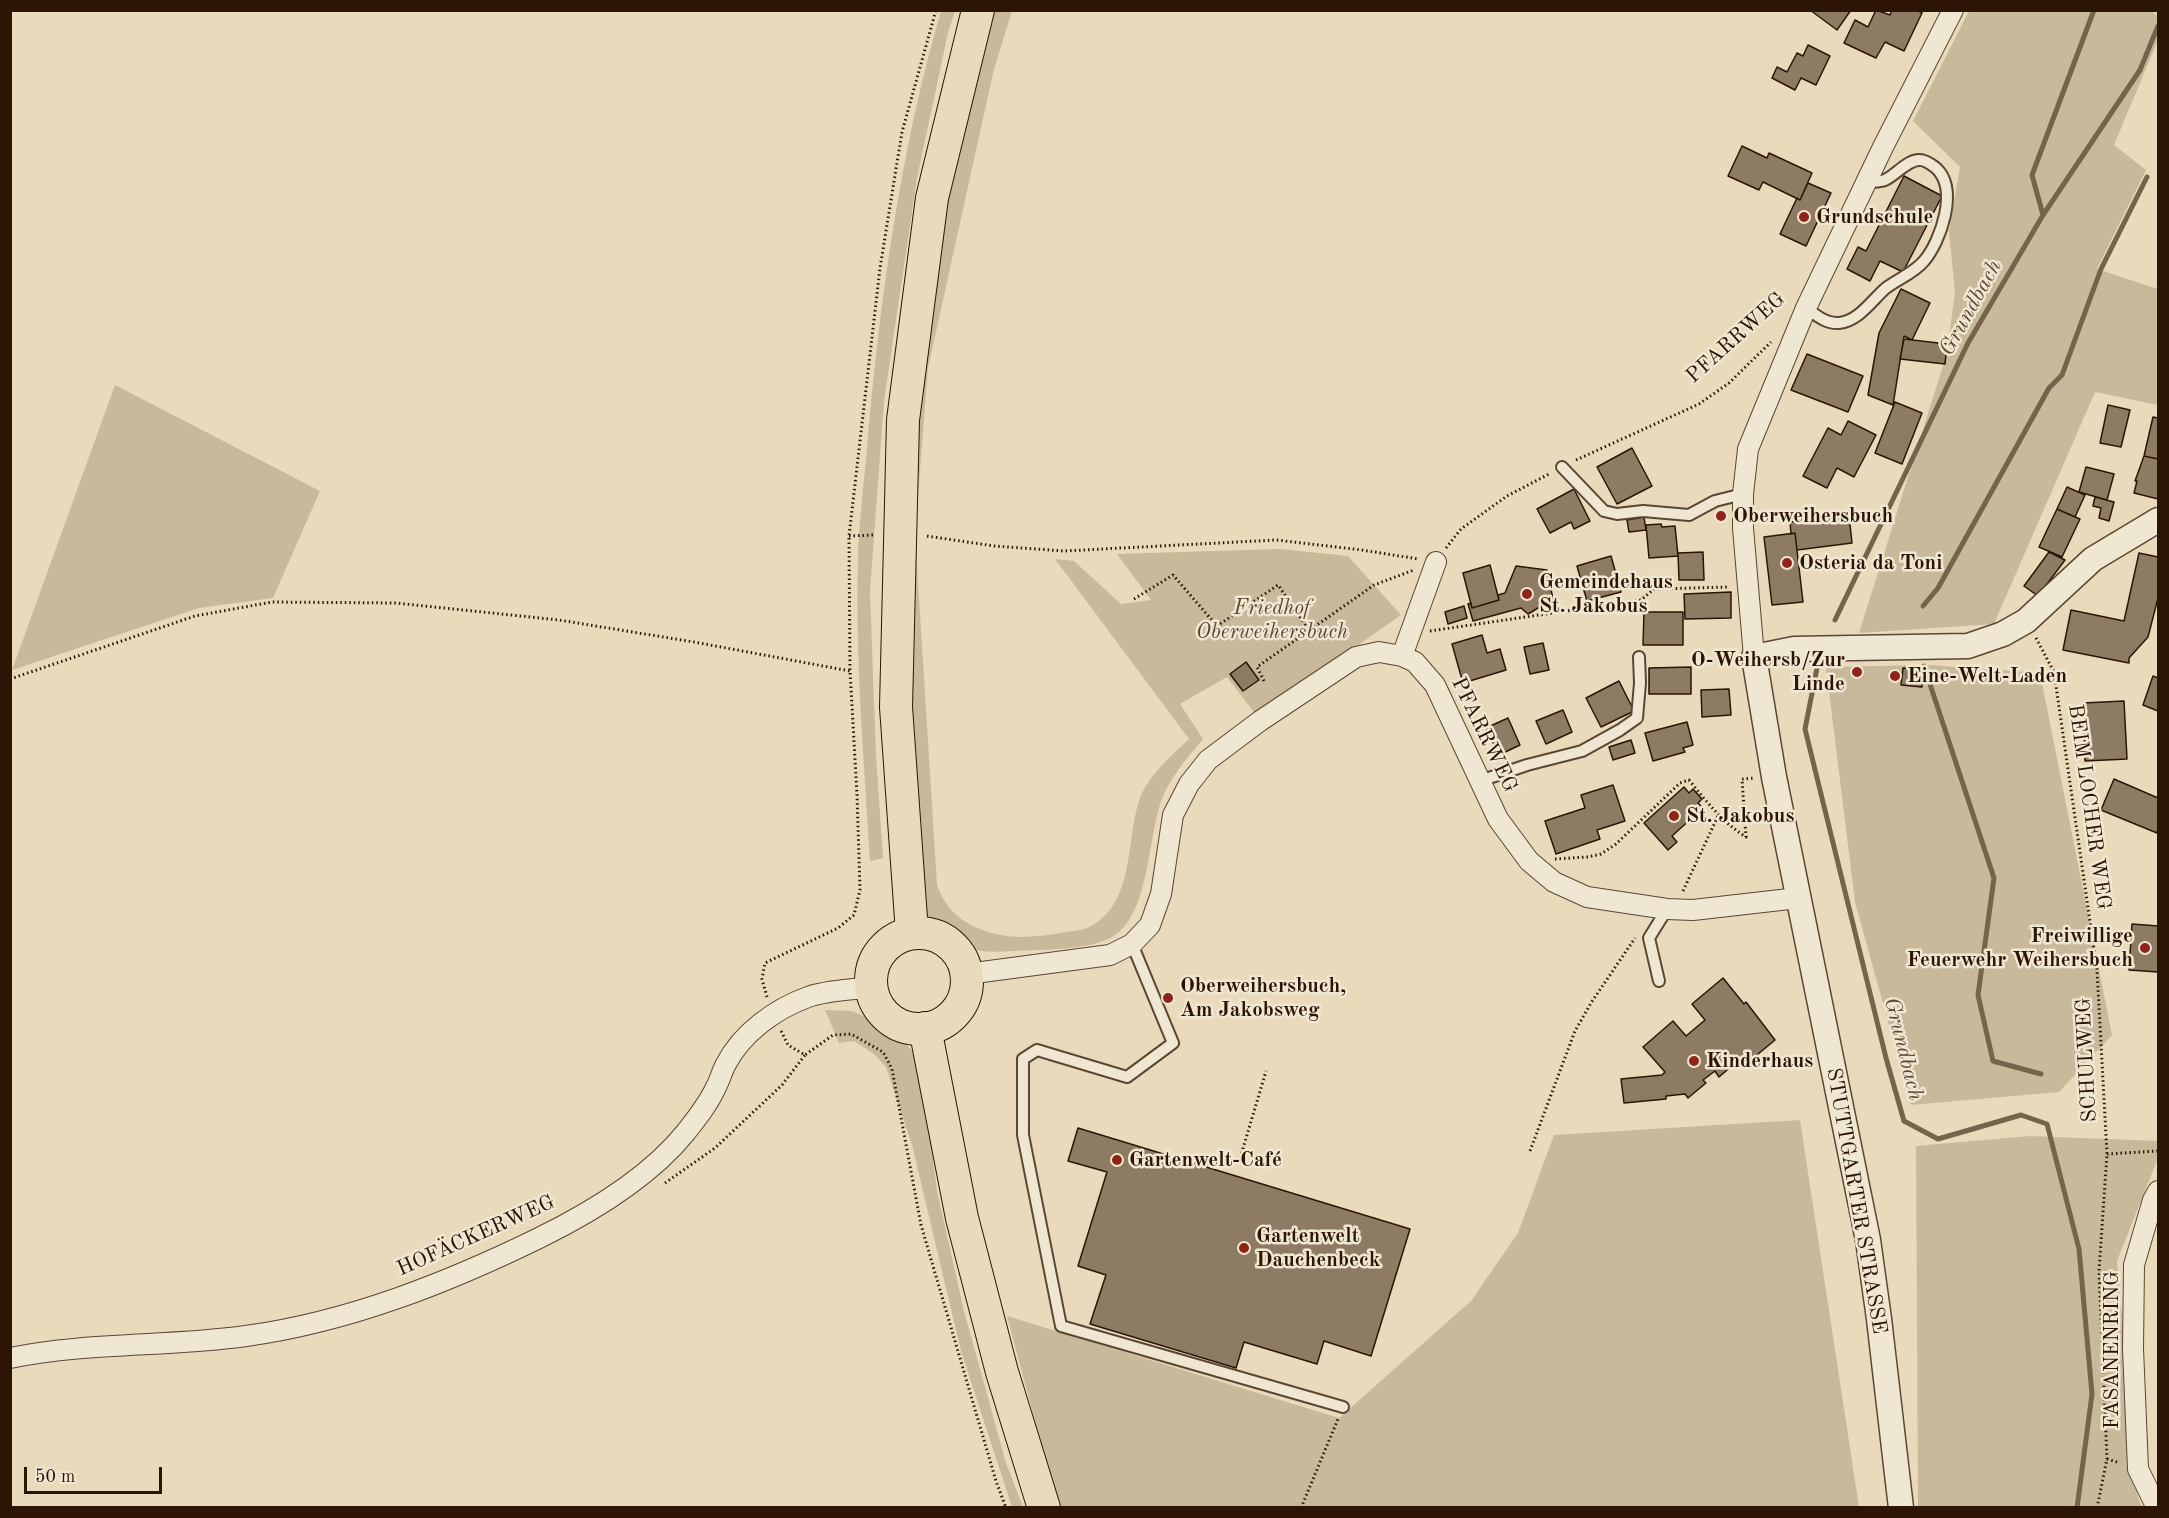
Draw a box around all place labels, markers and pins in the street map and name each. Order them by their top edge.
place label: Grundschule [1816,204,1933,230]
marker: Grundschule [1797,210,1811,224]
place label: Oberweihersbuch [1733,503,1893,529]
marker: Oberweihersbuch [1714,509,1728,523]
place label: Osteria da Toni [1799,550,1942,576]
marker: Osteria da Toni [1780,556,1794,570]
place label: Gemeindehaus St. Jakobus [1539,569,1673,619]
marker: Gemeindehaus St. Jakobus [1520,587,1534,601]
place label: O-Weihersb/Zur Linde [1691,647,1845,697]
place label: Eine-Welt-Laden [1907,663,2067,689]
marker: O-Weihersb/Zur Linde [1850,665,1864,679]
marker: Eine-Welt-Laden [1888,669,1902,683]
place label: St. Jakobus [1686,803,1794,829]
marker: St. Jakobus [1667,809,1681,823]
place label: Freiwillige Feuerwehr Weihersbuch [1907,923,2133,973]
marker: Freiwillige Feuerwehr Weihersbuch [2138,941,2152,955]
place label: Oberweihersbuch, Am Jakobsweg [1180,973,1346,1023]
marker: Oberweihersbuch, Am Jakobsweg [1161,991,1175,1005]
place label: Kinderhaus [1706,1048,1813,1074]
marker: Kinderhaus [1687,1054,1701,1068]
place label: Gartenwelt-Café [1129,1147,1282,1173]
marker: Gartenwelt-Café [1110,1153,1124,1167]
place label: Gartenwelt Dauchenbeck [1256,1223,1380,1273]
marker: Gartenwelt Dauchenbeck [1237,1241,1251,1255]

